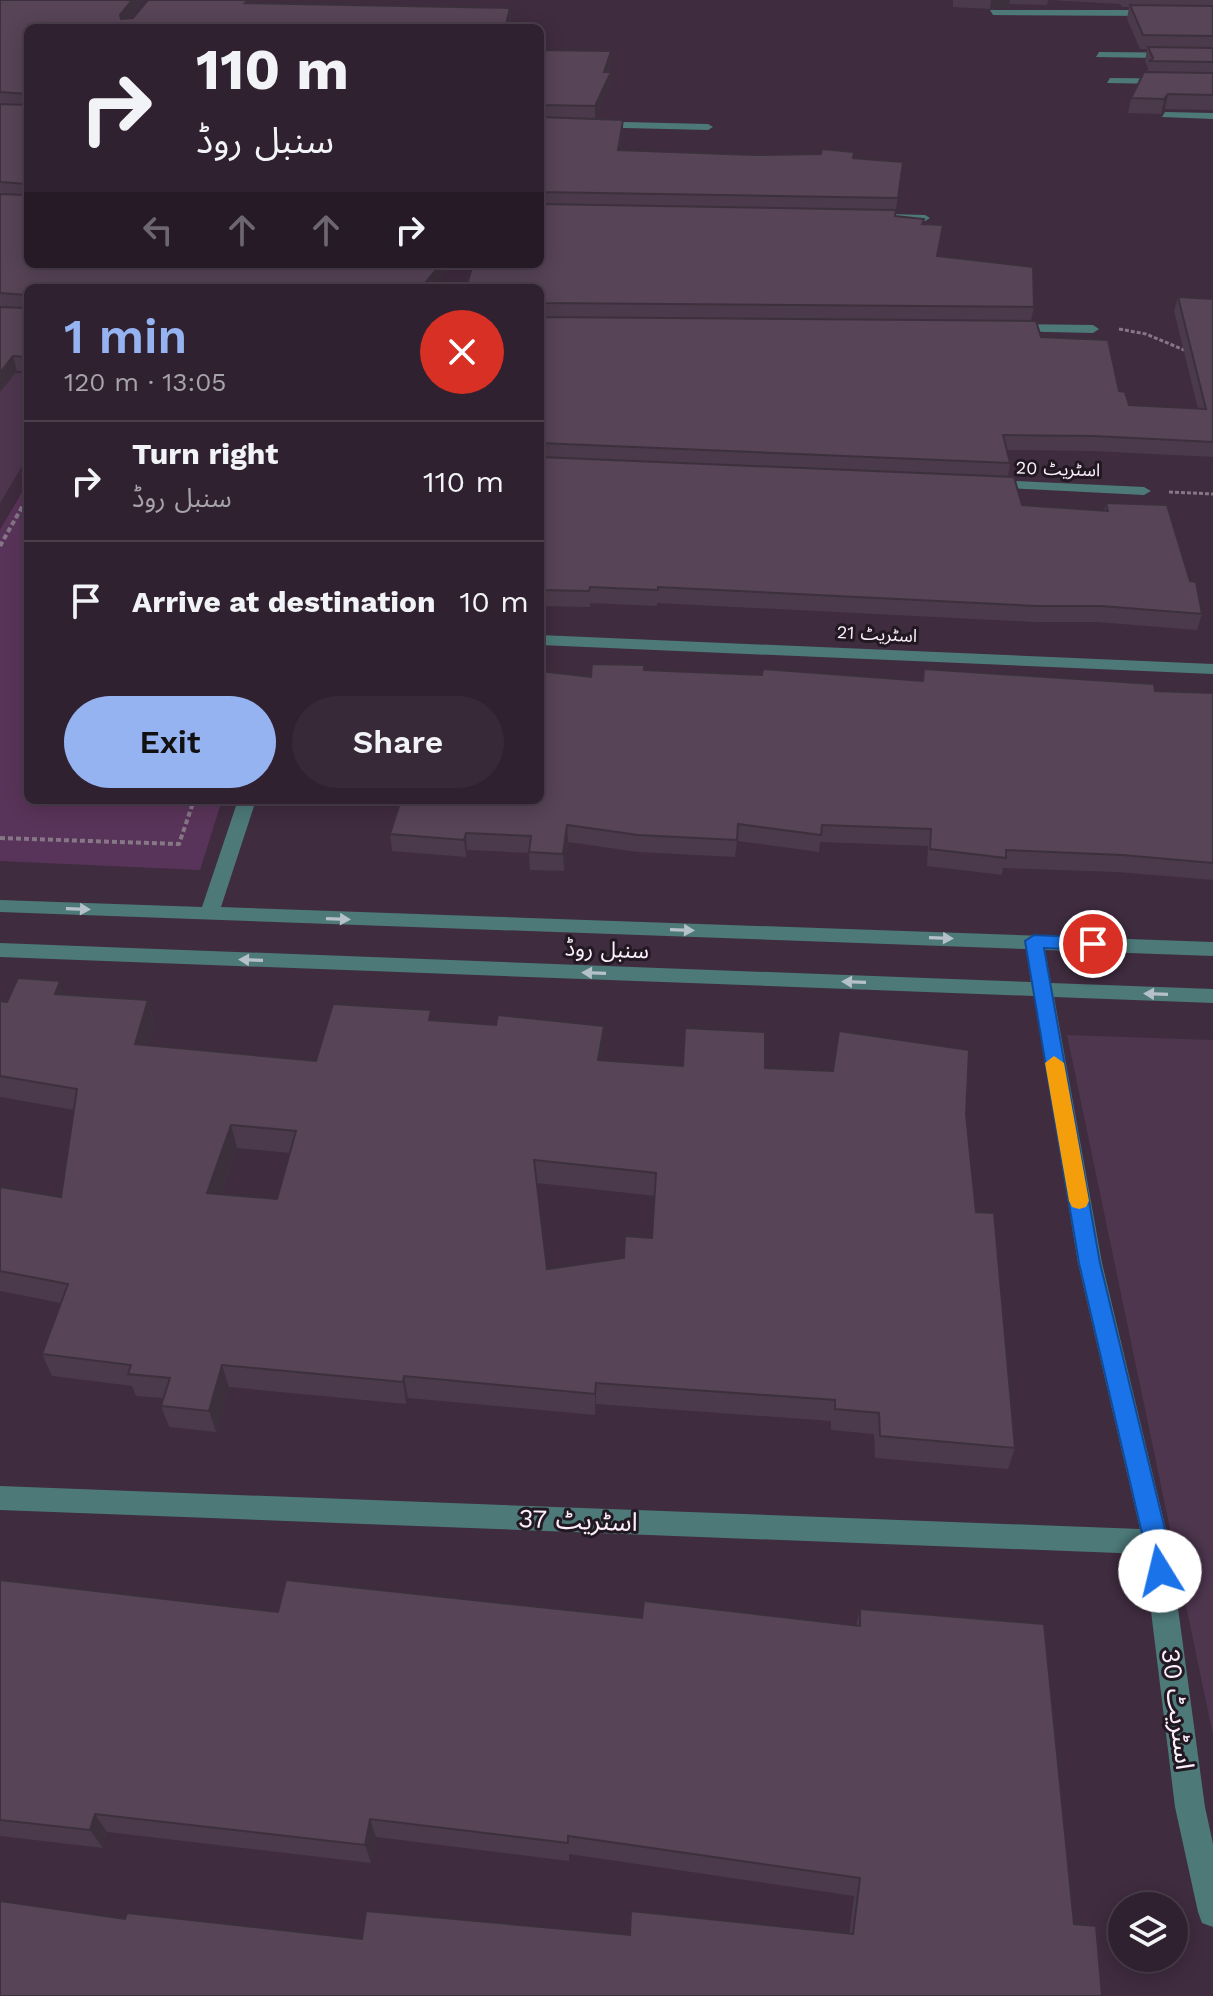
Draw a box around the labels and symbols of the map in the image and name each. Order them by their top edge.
street label: اسٹریٹ 20 [1015,457,1101,481]
street label: اسٹریٹ 21 [836,621,918,647]
one-way arrow [66,903,91,916]
pin [1059,910,1127,978]
one-way arrow [326,912,351,925]
one-way arrow [670,923,695,936]
one-way arrow [929,932,954,945]
street label: سنبل روڈ [564,936,650,964]
one-way arrow [238,953,263,966]
one-way arrow [581,966,606,979]
one-way arrow [841,976,866,989]
one-way arrow [1143,987,1169,1000]
street label: اسٹریٹ 37 [518,1503,638,1537]
position arrow [1118,1529,1202,1613]
street label: اسٹریٹ 30 [1156,1647,1200,1771]

